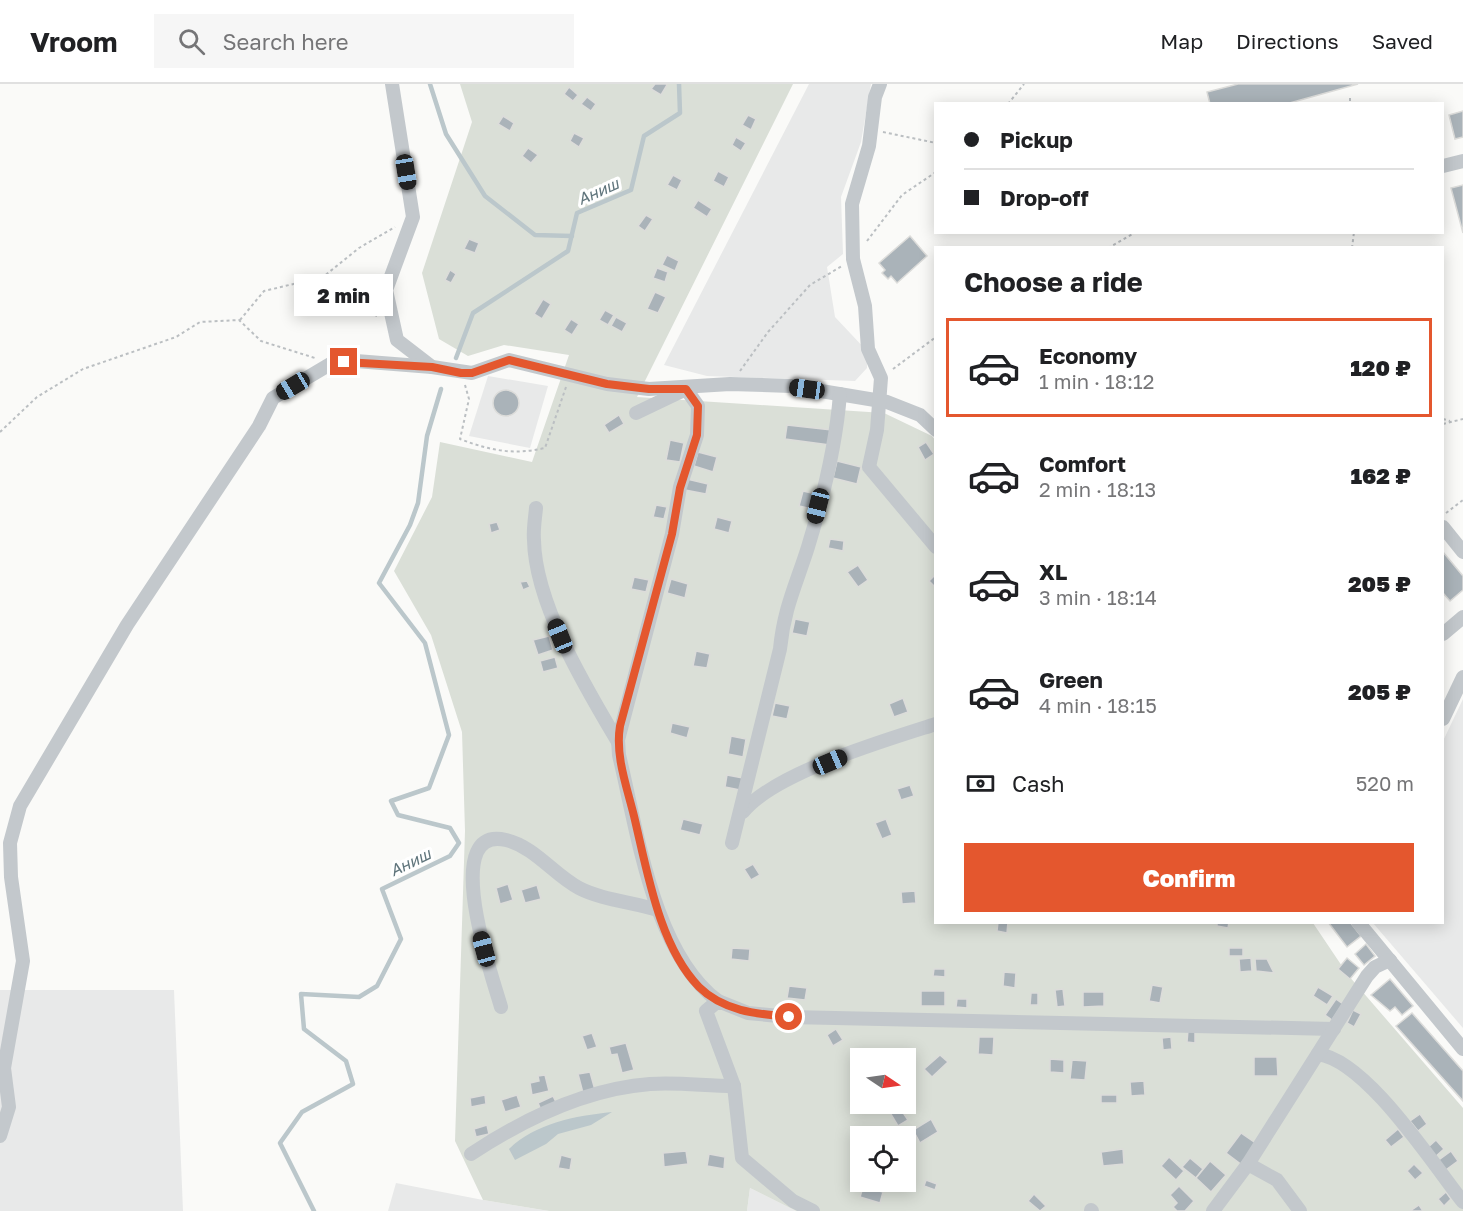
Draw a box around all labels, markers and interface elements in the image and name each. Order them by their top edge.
search box [154,14,574,68]
text: Vroom [30,25,118,58]
icon: search [175,25,208,58]
text: Search here [223,28,349,55]
text: Map [1160,28,1203,54]
text: Directions [1236,28,1339,54]
text: Saved [1372,28,1433,54]
text: Pickup [1000,126,1073,153]
car [394,153,418,191]
water label: Аниш [574,173,623,209]
text: Drop-off [1000,184,1089,211]
text: Choose a ride [964,266,1143,298]
callout: 2 min [294,275,394,317]
text: 2 min [317,283,370,307]
icon: car [967,341,1021,395]
text: Economy [1039,342,1137,369]
route end [330,348,357,375]
text: 120 ₽ [1350,354,1411,381]
car [273,369,313,403]
text: 1 min · 18:12 [1039,369,1154,393]
car [788,378,826,400]
icon: car [967,449,1021,503]
text: Comfort [1039,450,1126,477]
text: 162 ₽ [1350,462,1411,489]
text: 2 min · 18:13 [1039,477,1156,501]
car [805,486,831,526]
icon: car [967,557,1021,611]
text: XL [1039,558,1067,585]
text: 205 ₽ [1348,570,1411,597]
text: 3 min · 18:14 [1039,585,1157,609]
car [545,616,575,656]
icon: car [967,665,1021,719]
text: Green [1039,666,1103,693]
text: 205 ₽ [1348,678,1411,705]
text: 4 min · 18:15 [1039,693,1157,717]
car [810,747,850,777]
icon: cash [964,767,997,800]
text: Cash [1012,770,1065,797]
text: 520 m [1356,771,1414,795]
water label: Аниш [386,843,435,880]
button: Confirm [964,843,1414,912]
car [471,929,497,969]
route start [775,1003,802,1030]
north arrow [850,1048,916,1114]
map controls [850,1048,916,1192]
button: locate [850,1126,916,1192]

